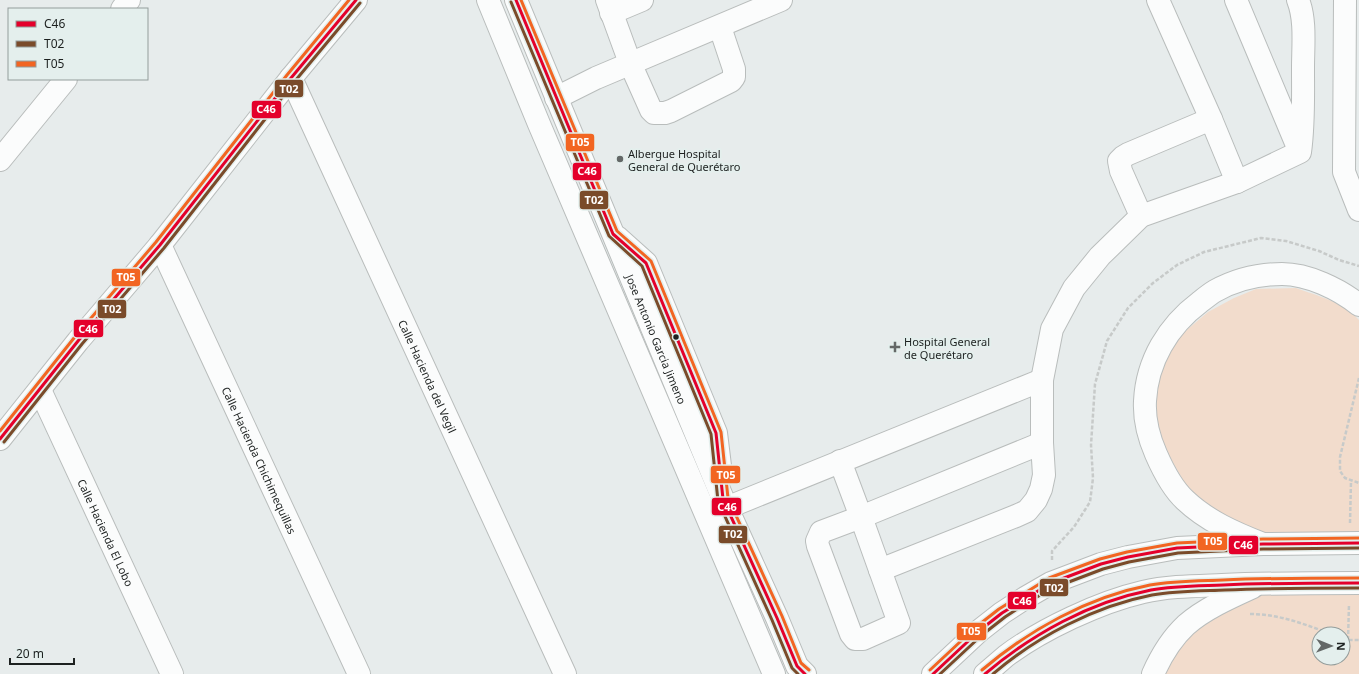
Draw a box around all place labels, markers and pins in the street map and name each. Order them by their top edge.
place label: Albergue Hospital General de Querétaro [628,146,741,174]
marker: Albergue Hospital General de Querétaro [615,154,625,164]
unlabelled marker [671,332,681,342]
place label: Hospital General de Querétaro [904,334,990,362]
marker: Hospital General de Querétaro [889,341,901,353]

